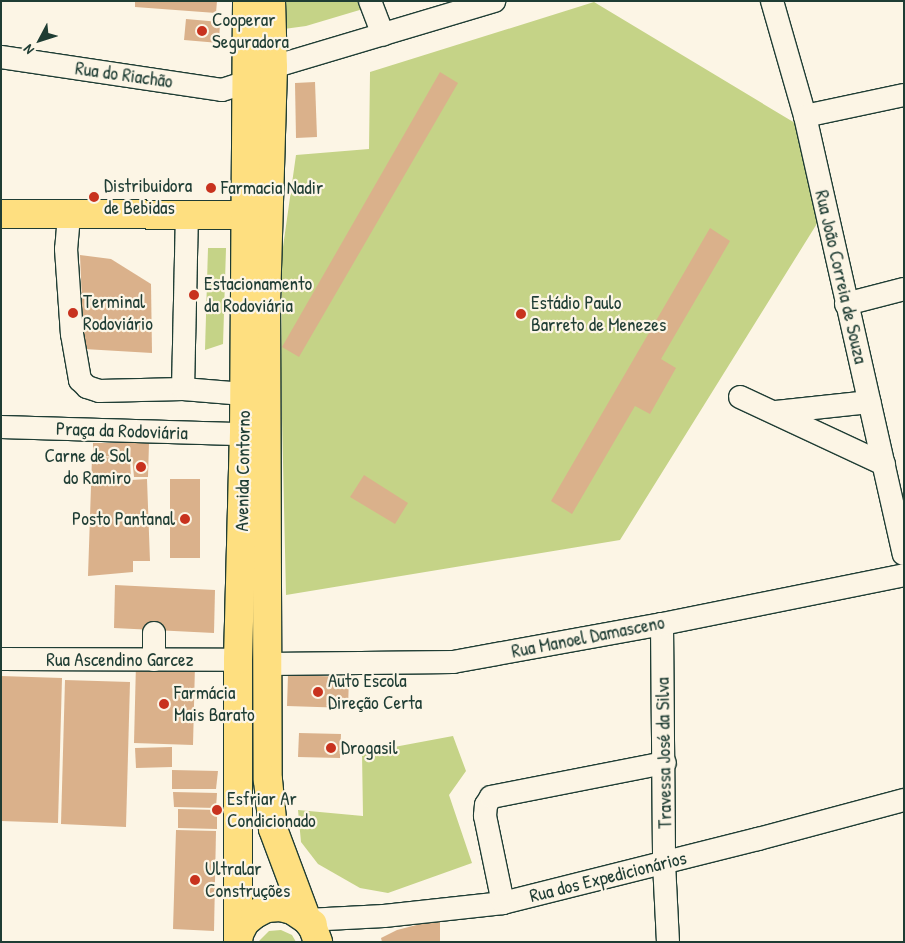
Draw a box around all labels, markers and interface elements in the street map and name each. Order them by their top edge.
place label: Cooperar Seguradora [212,9,289,53]
north arrow [15,15,65,65]
marker: Cooperar Seguradora [196,25,208,37]
text: N [18,41,38,59]
street label: Rua do Riachão [74,57,174,93]
place label: Distribuidora de Bebidas [104,175,192,219]
place label: Farmacia Nadir [221,177,323,199]
marker: Farmacia Nadir [205,182,217,194]
street label: Rua João Correia de Souza [810,188,872,366]
marker: Distribuidora de Bebidas [88,191,100,203]
place label: Estacionamento da Rodoviária [204,273,312,317]
marker: Estacionamento da Rodoviária [188,289,200,301]
place label: Terminal Rodoviário [83,291,153,335]
place label: Estádio Paulo Barreto de Menezes [531,292,666,336]
marker: Terminal Rodoviário [67,307,79,319]
marker: Estádio Paulo Barreto de Menezes [515,308,527,320]
street label: Avenida Contorno [231,410,255,532]
street label: Praça da Rodoviária [56,417,188,445]
place label: Carne de Sol do Ramiro [45,445,131,489]
marker: Carne de Sol do Ramiro [135,461,147,473]
place label: Posto Pantanal [72,508,175,530]
marker: Posto Pantanal [179,513,191,525]
street label: Rua Manoel Damasceno [510,611,666,663]
street label: Rua Ascendino Garcez [46,649,194,671]
place label: Auto Escola Direção Certa [328,670,422,714]
street label: Travessa José da Silva [651,677,677,829]
place label: Farmácia Mais Barato [174,682,255,726]
marker: Auto Escola Direção Certa [312,686,324,698]
marker: Farmácia Mais Barato [158,698,170,710]
place label: Drogasil [341,737,398,759]
marker: Drogasil [325,742,337,754]
place label: Esfriar Ar Condicionado [227,788,316,832]
marker: Esfriar Ar Condicionado [211,804,223,816]
street label: Rua dos Expedicionários [527,846,689,908]
place label: Ultralar Construções [205,858,290,902]
marker: Ultralar Construções [189,874,201,886]

